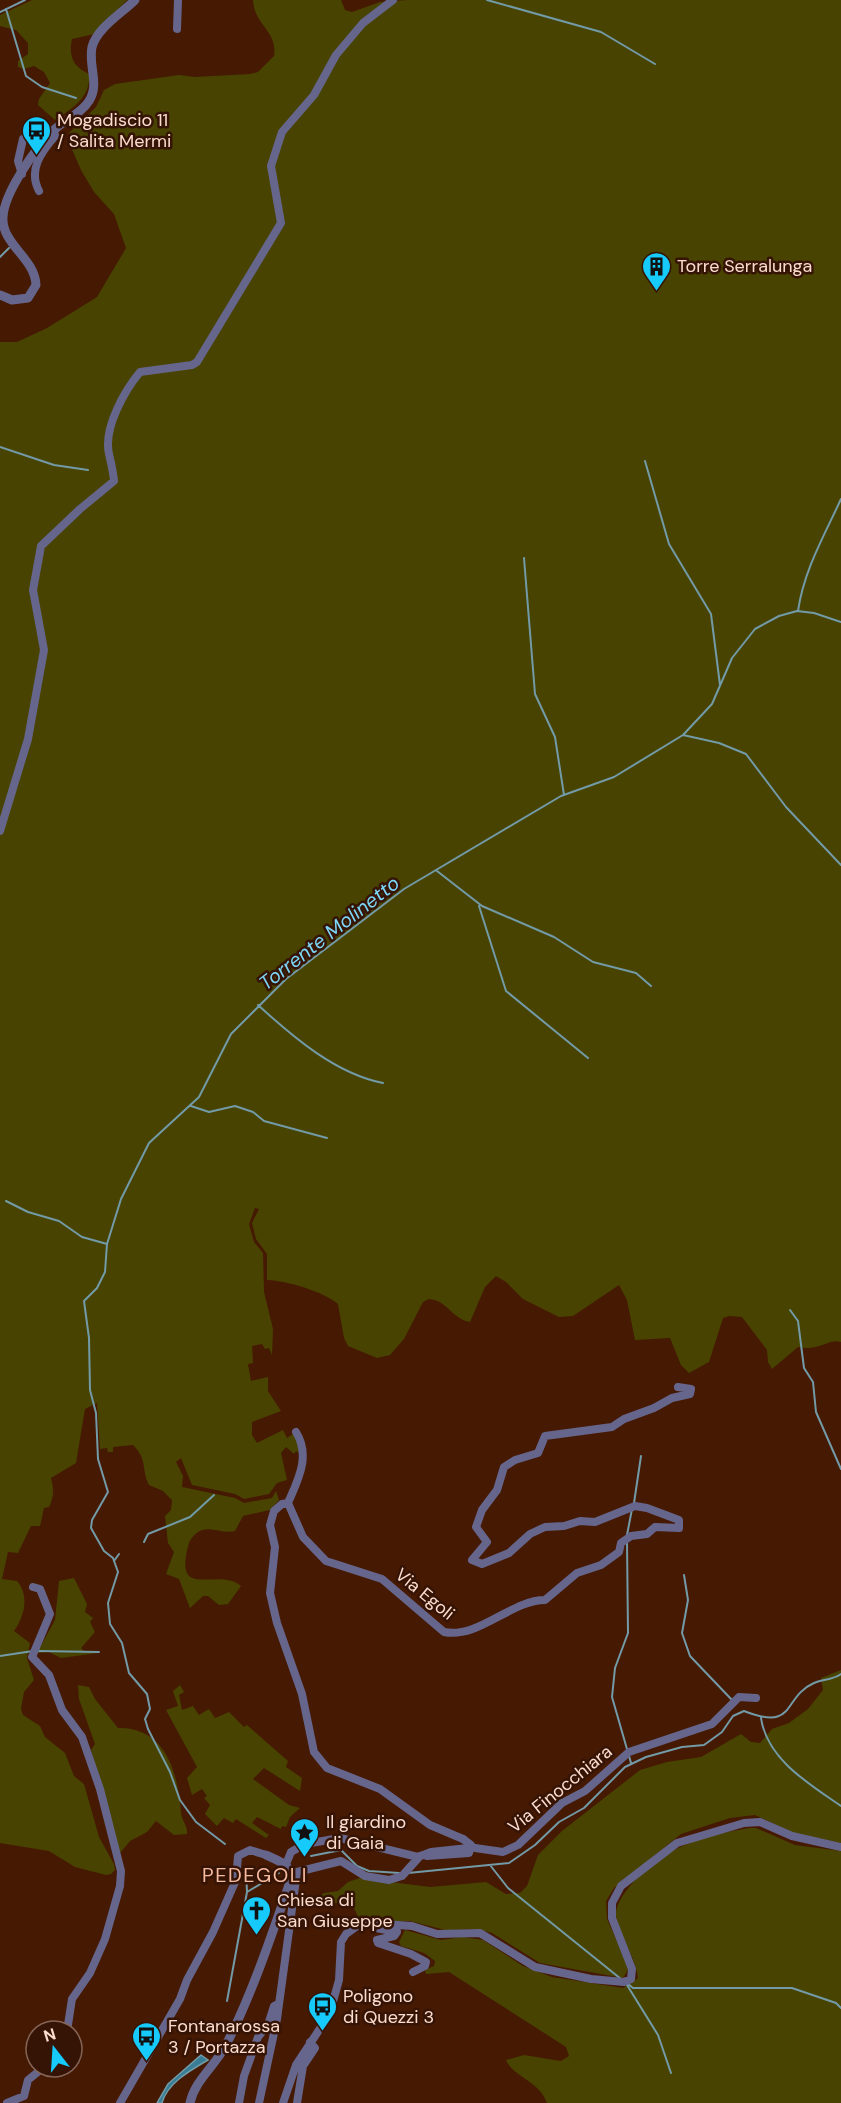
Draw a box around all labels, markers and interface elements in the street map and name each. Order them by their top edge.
place label: Mogadiscio 11 / Salita Mermi [57,108,171,153]
bus stop icon: Mogadiscio 11 / Salita Mermi [20,114,52,156]
building icon: Torre Serralunga [640,250,672,292]
place label: Torre Serralunga [677,254,812,278]
water label: Torrente Molinetto [253,870,405,996]
street label: Via Egoli [390,1563,460,1625]
street label: Via Finocchiara [503,1740,617,1838]
place label: Il giardino di Gaia [326,1810,406,1855]
place icon: Il giardino di Gaia [289,1816,321,1858]
district label: PEDEGOLI [202,1862,308,1888]
place label: Chiesa di San Giuseppe [277,1888,393,1933]
church icon: Chiesa di San Giuseppe [240,1894,272,1936]
place label: Poligono di Quezzi 3 [343,1984,434,2029]
bus stop icon: Poligono di Quezzi 3 [306,1990,338,2032]
place label: Fontanarossa 3 / Portazza [168,2014,280,2059]
north arrow [24,2019,84,2079]
bus stop icon: Fontanarossa 3 / Portazza [131,2020,163,2062]
text: N [41,2023,58,2047]

